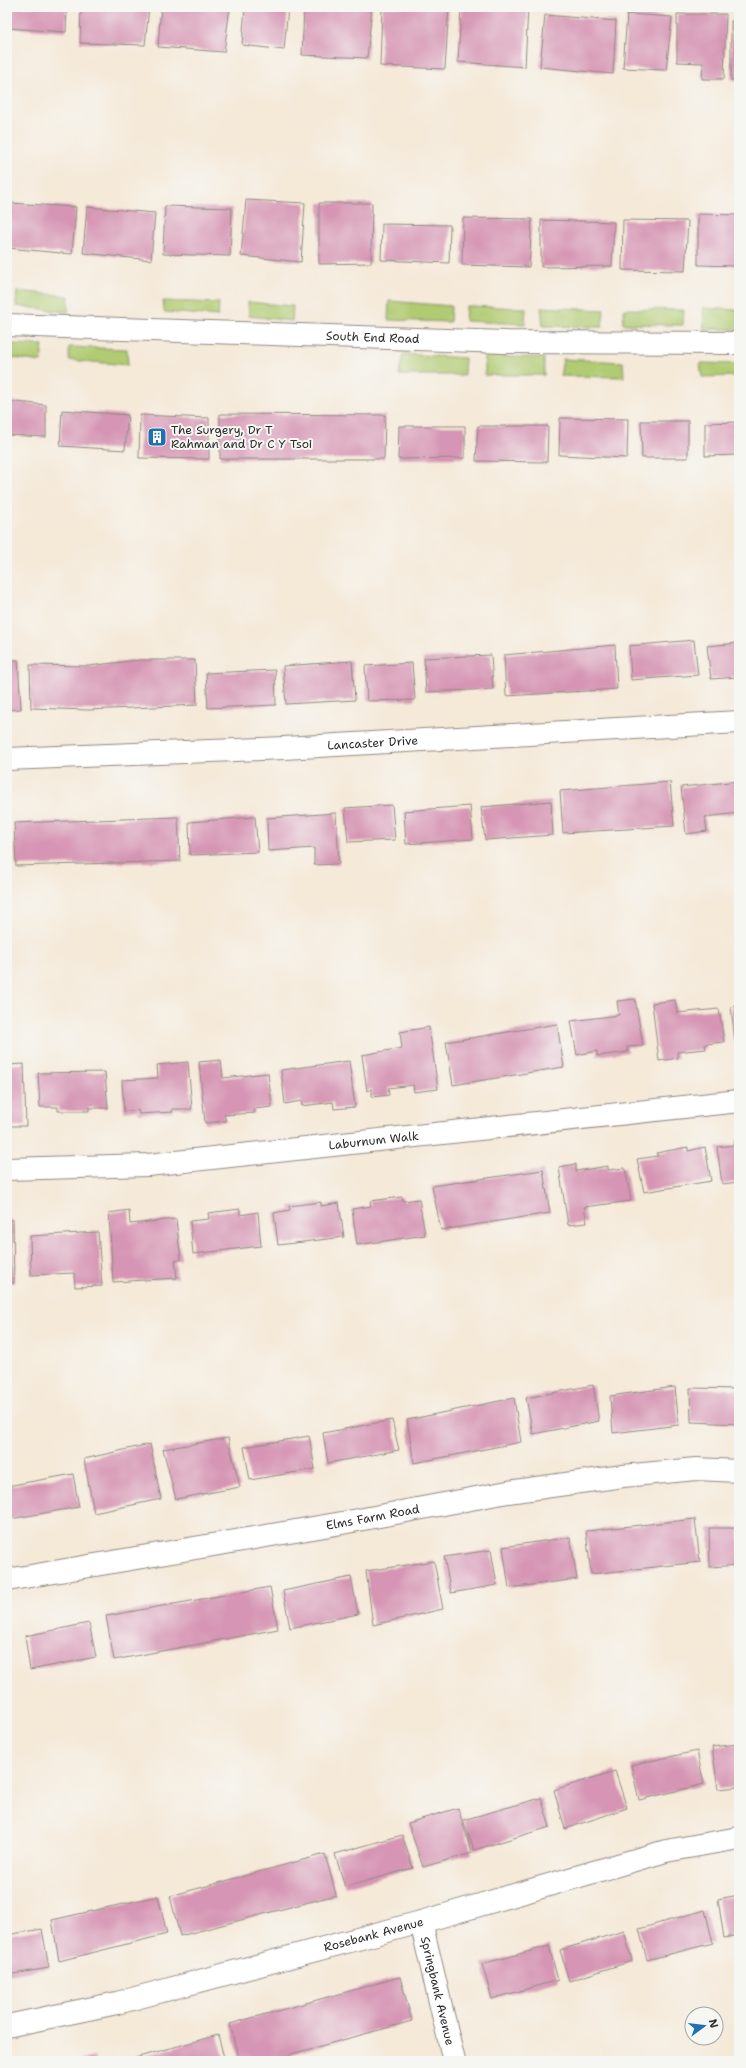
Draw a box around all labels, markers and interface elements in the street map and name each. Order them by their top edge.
street label: South End Road [326,328,420,347]
place label: The Surgery, Dr T Rahman and Dr C Y Tsoi [171,422,312,452]
building icon: The Surgery, Dr T Rahman and Dr C Y Tsoi [146,426,168,448]
street label: Lancaster Drive [327,732,419,754]
street label: Laburnum Walk [328,1128,420,1153]
street label: Elms Farm Road [325,1501,421,1534]
street label: Rosebank Avenue [322,1914,426,1956]
street label: Springbank Avenue [417,1935,458,2047]
north arrow [684,2006,724,2046]
text: N [705,2017,722,2030]

